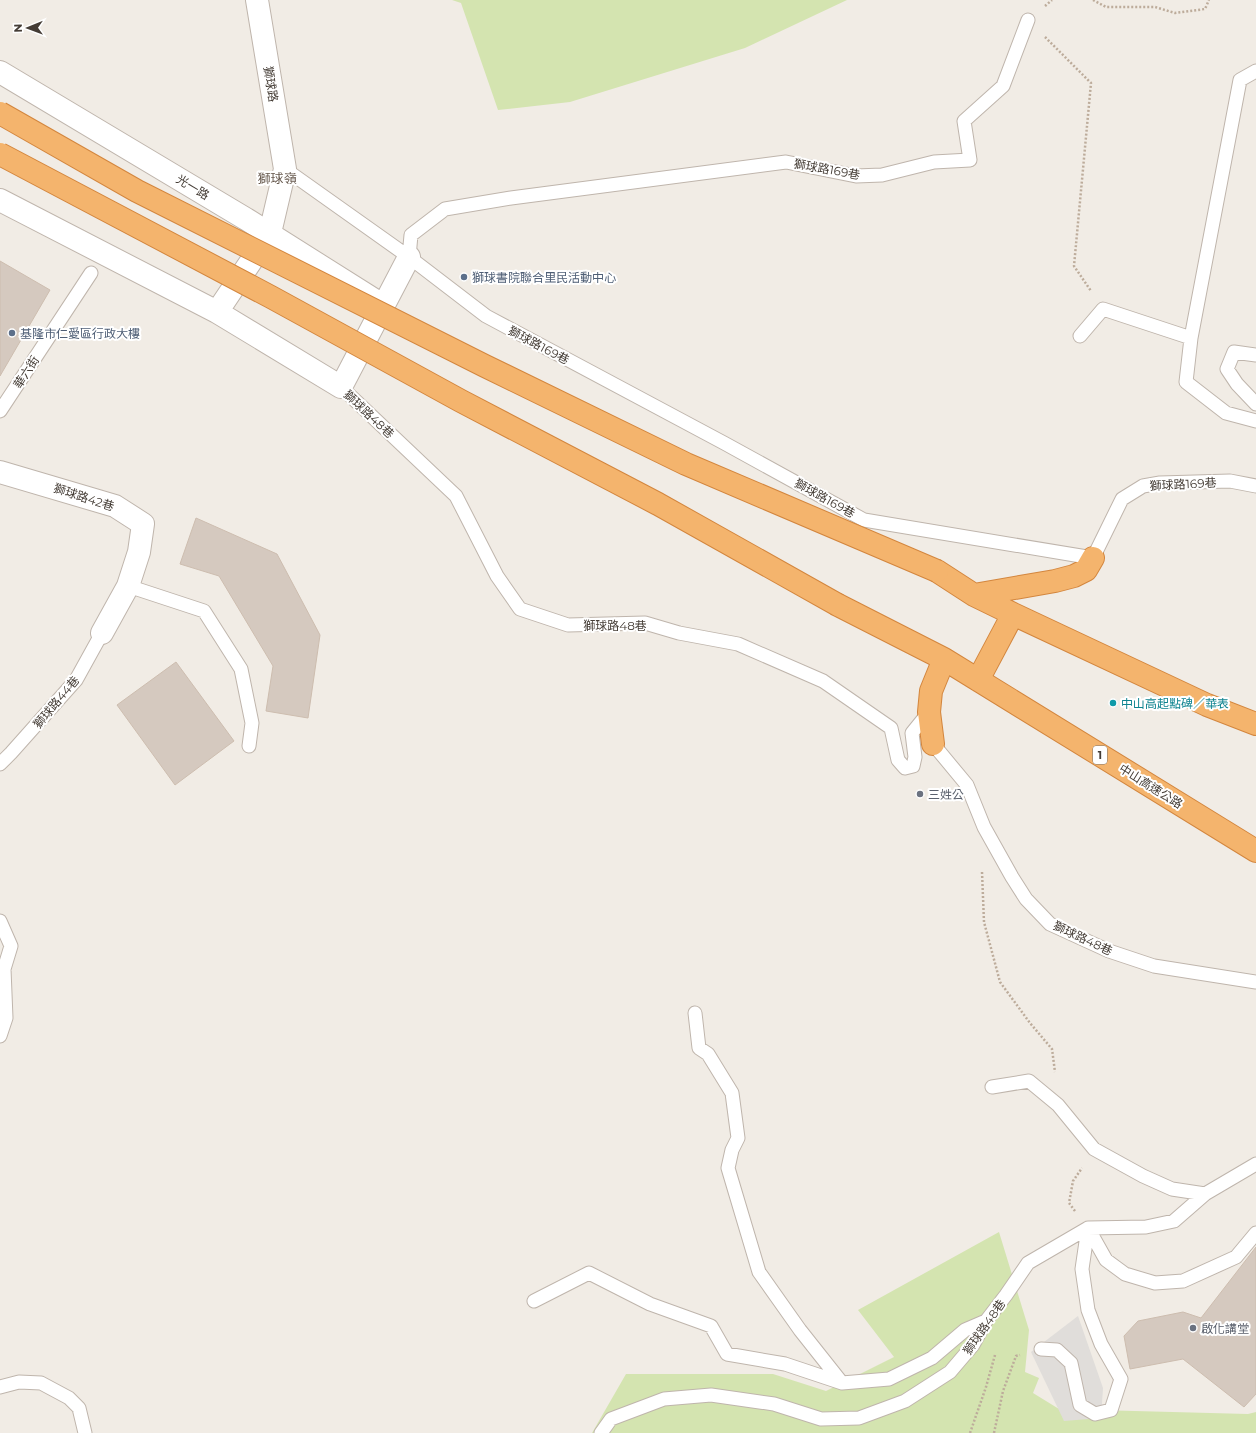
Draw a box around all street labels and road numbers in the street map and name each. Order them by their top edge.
street label: 獅球路 [261,65,281,103]
street label: 獅球路169巷 [793,156,861,182]
street label: 光一路 [174,171,212,203]
street label: 獅球路169巷 [506,323,572,367]
street label: 華六街 [10,353,42,391]
street label: 獅球路48巷 [341,387,397,441]
street label: 獅球路169巷 [792,475,858,521]
street label: 獅球路169巷 [1149,475,1217,493]
street label: 獅球路42巷 [52,480,116,514]
street label: 獅球路48巷 [583,618,647,633]
street label: 獅球路44巷 [30,673,82,731]
road number: 1 [1093,746,1107,764]
street label: 中山高速公路 [1116,761,1186,811]
street label: 獅球路48巷 [1051,918,1115,958]
street label: 獅球路48巷 [960,1297,1008,1357]

